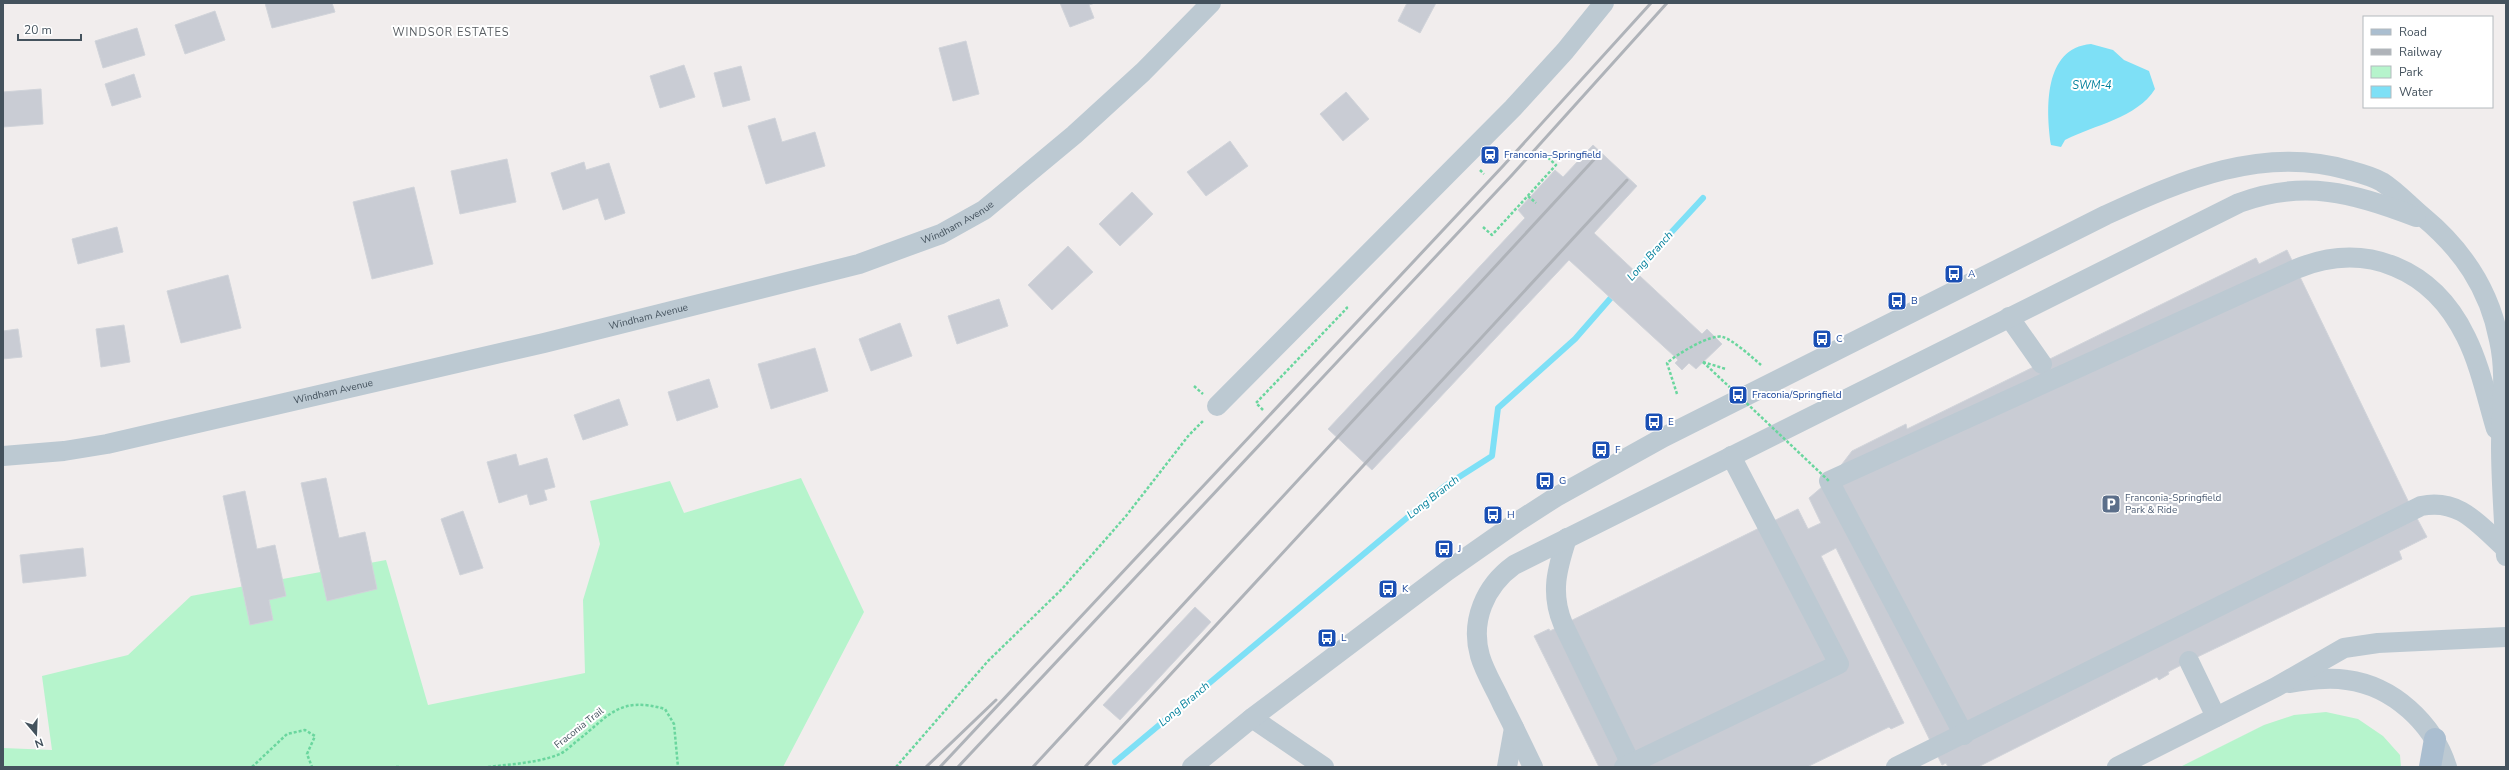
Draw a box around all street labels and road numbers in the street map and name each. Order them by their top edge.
street label: Windham Avenue [919,198,997,248]
street label: Windham Avenue [607,300,690,333]
street label: Windham Avenue [292,376,374,408]
street label: Fraconia Trail [551,704,607,752]

